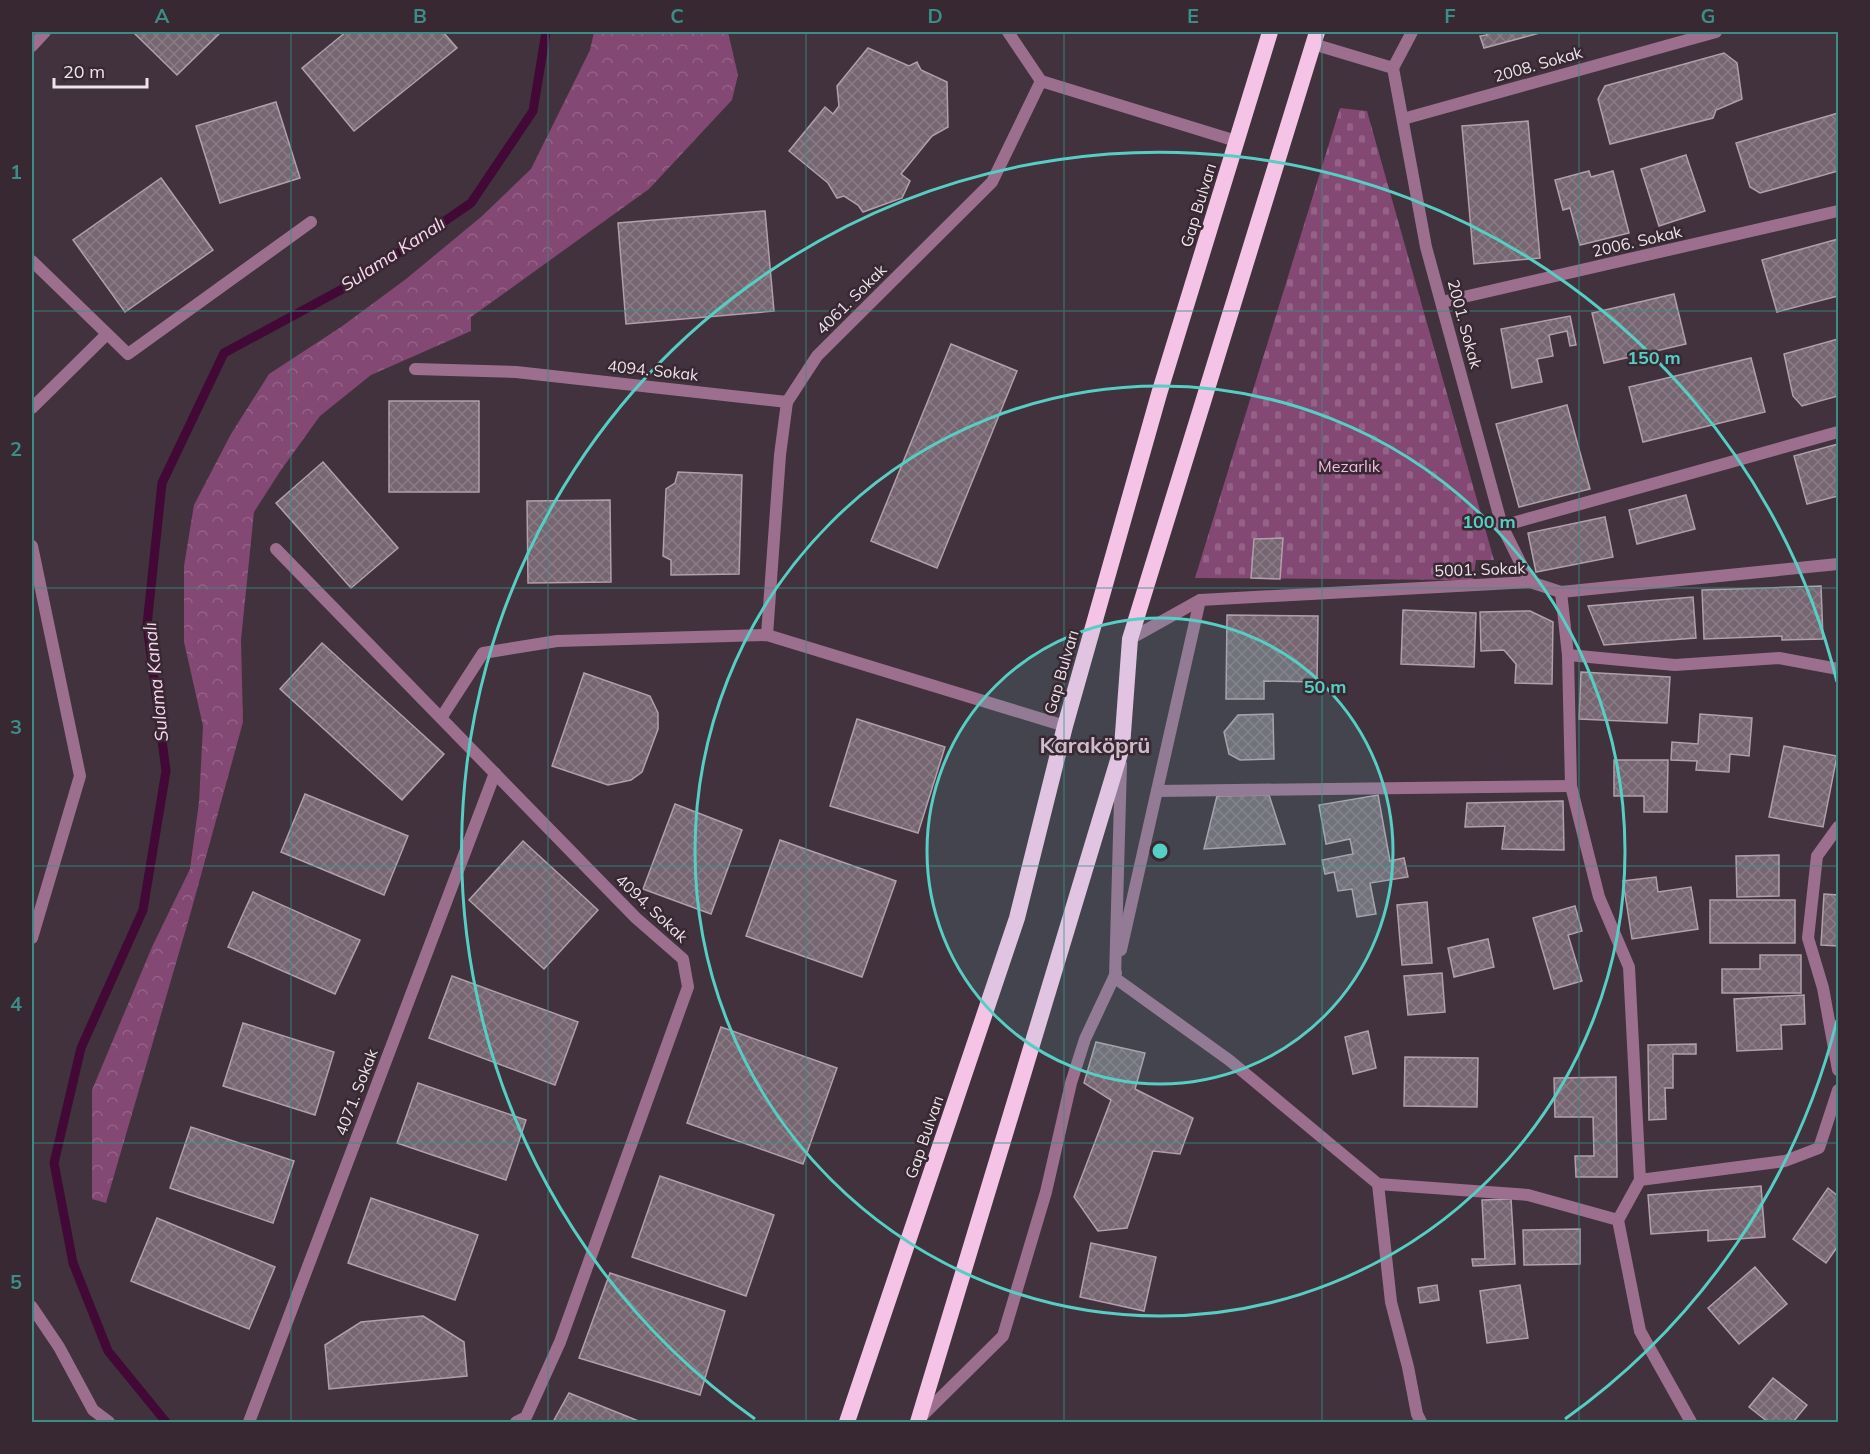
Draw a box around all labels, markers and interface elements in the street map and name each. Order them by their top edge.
text: A [155,3,170,28]
text: B [413,3,427,28]
text: C [670,3,684,28]
text: D [927,3,943,28]
text: E [1187,3,1199,28]
text: F [1444,3,1456,28]
text: G [1701,3,1715,28]
street label: 2008. Sokak [1491,42,1585,86]
scale bar [54,51,147,89]
text: 20 m [63,60,105,83]
text: 1 [10,159,22,184]
street label: Gap Bulvarı [1176,161,1220,249]
water label: Sulama Kanalı [336,211,449,296]
street label: 2006. Sokak [1590,221,1684,261]
street label: 4061. Sokak [812,259,891,338]
street label: 2001. Sokak [1444,277,1487,371]
text: 150 m [1627,346,1681,369]
street label: 4094. Sokak [607,355,700,385]
text: 2 [10,436,22,461]
park label: Mezarlık [1318,456,1381,476]
text: 100 m [1462,510,1516,533]
street label: 5001. Sokak [1434,557,1527,581]
water label: Sulama Kanalı [138,621,173,743]
street label: Gap Bulvarı [1039,628,1083,716]
text: 50 m [1304,675,1346,698]
text: 3 [10,714,22,739]
district label: Karaköprü [1040,731,1150,759]
centre of rings [1150,841,1170,861]
street label: 4094. Sokak [612,870,693,947]
text: 4 [10,991,22,1016]
street label: 4071. Sokak [330,1045,382,1138]
street label: Gap Bulvarı [900,1093,948,1181]
text: 5 [10,1269,22,1294]

